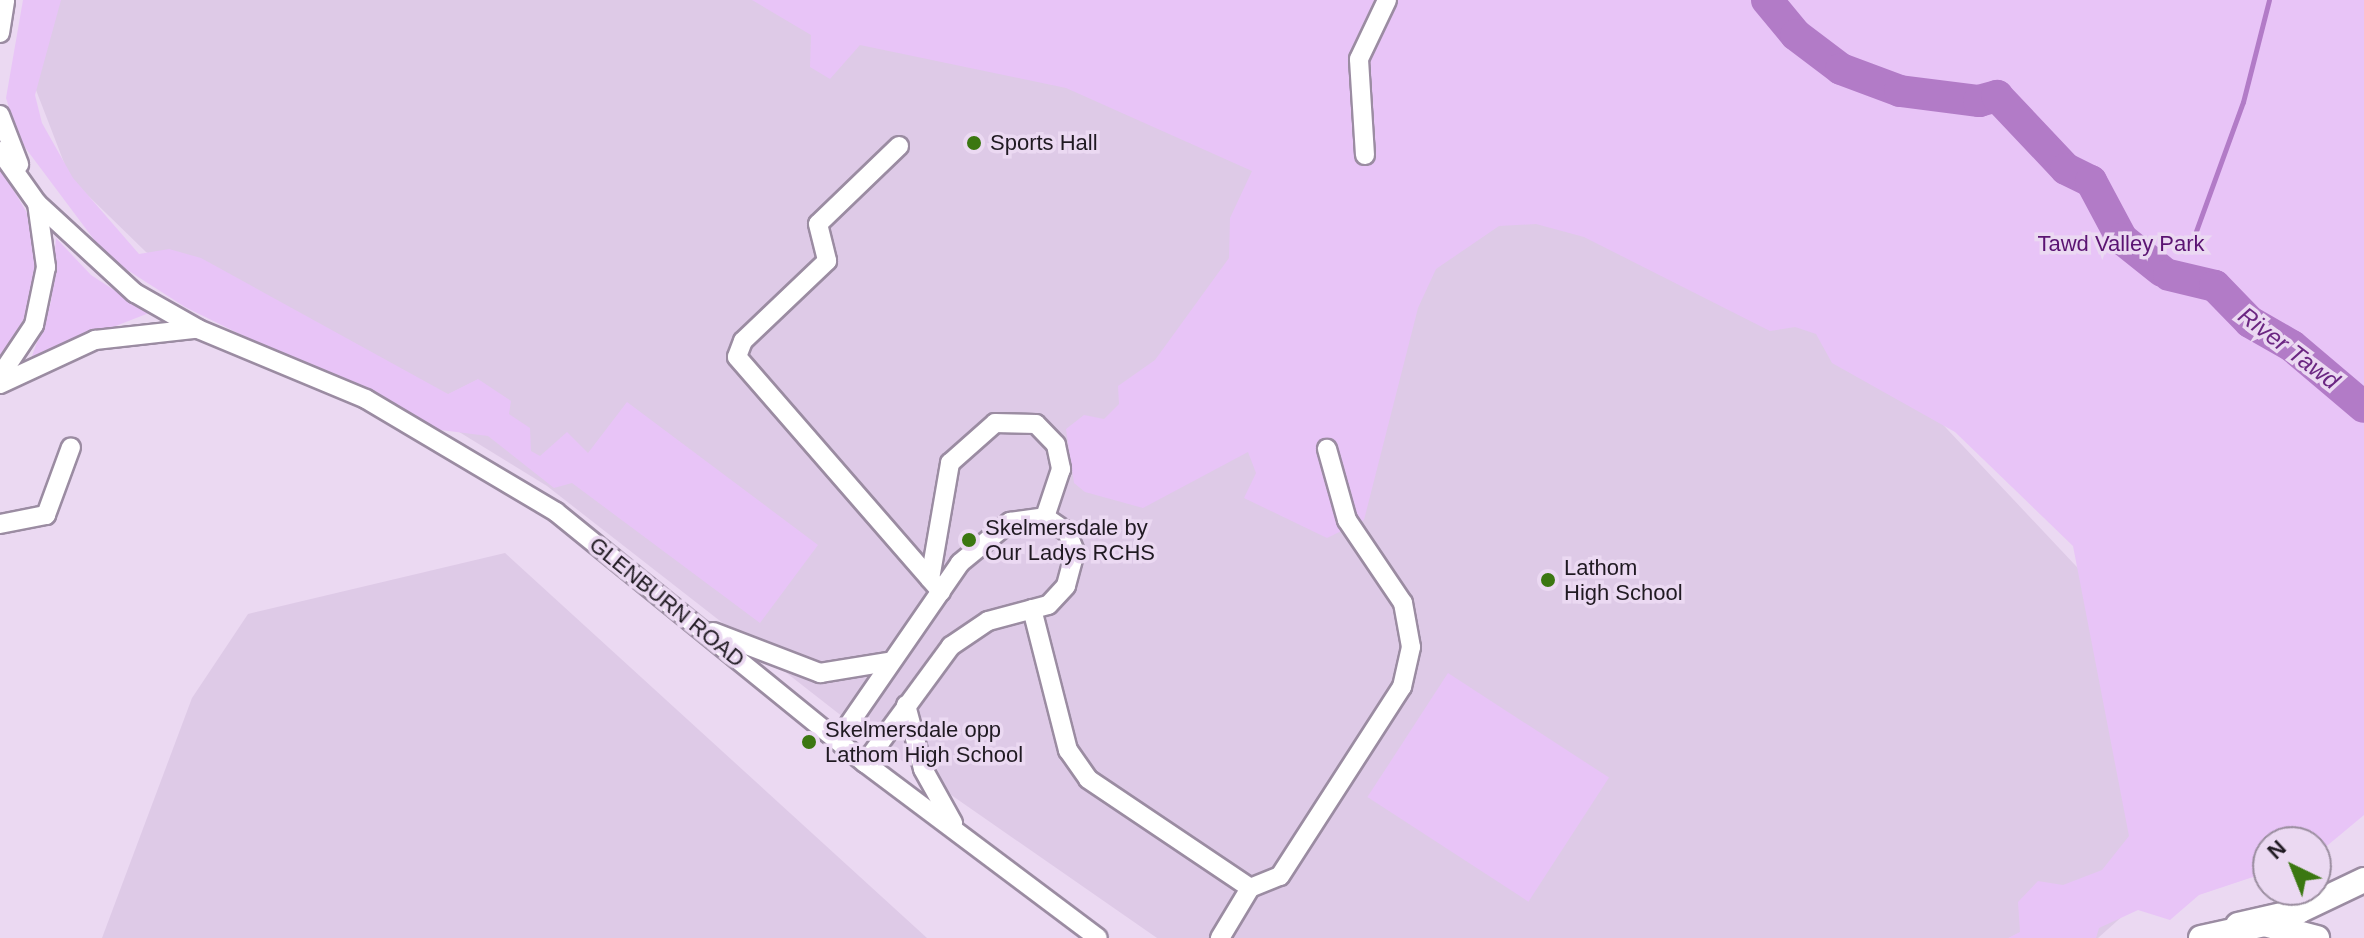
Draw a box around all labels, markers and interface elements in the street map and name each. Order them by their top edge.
place label: Sports Hall [990,130,1098,156]
marker: Sports Hall [965,134,983,152]
park label: Tawd Valley Park [2037,231,2205,257]
water label: River Tawd [2233,301,2345,395]
place label: Skelmersdale by Our Ladys RCHS [985,514,1155,566]
street label: GLENBURN ROAD [584,531,750,673]
marker: Skelmersdale by Our Ladys RCHS [960,531,978,549]
place label: Lathom High School [1564,554,1683,606]
marker: Lathom High School [1539,571,1557,589]
place label: Skelmersdale opp Lathom High School [825,716,1023,768]
marker: Skelmersdale opp Lathom High School [800,733,818,751]
north arrow [2252,826,2332,906]
text: N [2262,835,2291,864]

